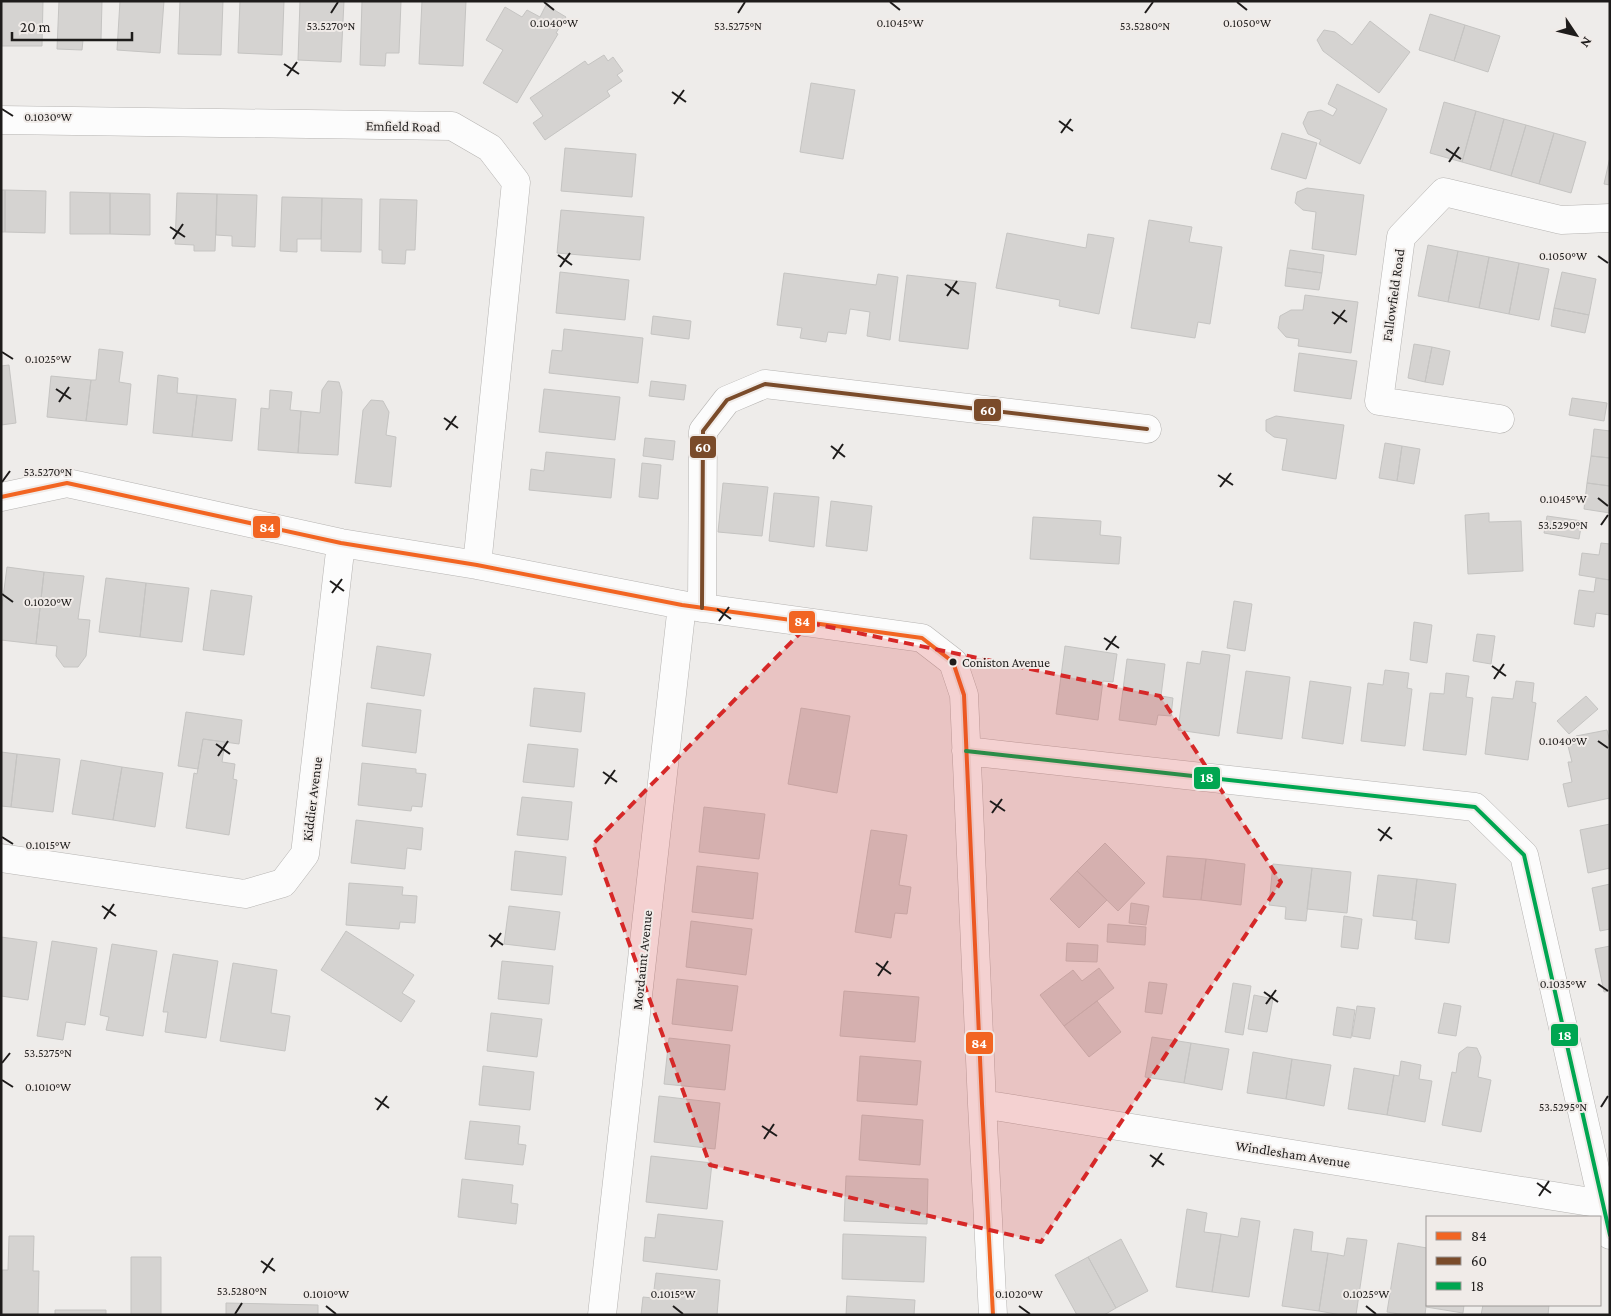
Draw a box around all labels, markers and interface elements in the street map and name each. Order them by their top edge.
scale bar [12,10,132,42]
north arrow [1551,10,1601,60]
text: 0.1040°W [530,16,578,30]
text: 0.1045°W [876,16,924,30]
text: 0.1050°W [1223,16,1271,30]
text: 20 m [20,19,51,35]
text: 53.5270°N [307,19,356,33]
text: 53.5275°N [714,19,762,33]
text: 53.5280°N [1120,19,1170,33]
text: N [1577,34,1596,51]
text: 0.1030°W [24,110,72,124]
street label: Emfield Road [366,117,441,135]
street label: Fallowfield Road [1379,247,1408,342]
text: 0.1050°W [1539,249,1587,263]
text: 0.1025°W [25,352,71,366]
line badge: 60 [973,398,1002,422]
text: 60 [980,402,996,418]
line badge: 60 [689,435,717,459]
text: 60 [695,439,711,455]
text: 53.5270°N [24,465,73,479]
text: 0.1045°W [1539,492,1587,506]
line badge: 84 [252,515,281,539]
text: 53.5290°N [1538,518,1588,532]
text: 84 [259,519,275,535]
text: 0.1020°W [24,595,72,609]
line badge: 84 [788,610,816,634]
text: 84 [794,613,810,629]
place label: Coniston Avenue [962,655,1050,670]
marker: Coniston Avenue [948,657,958,667]
text: 0.1040°W [1539,734,1587,748]
street label: Kiddier Avenue [299,756,325,842]
line badge: 18 [1193,766,1221,790]
text: 18 [1200,769,1214,785]
text: 0.1015°W [26,838,70,852]
street label: Mordaunt Avenue [629,909,655,1011]
text: 0.1035°W [1540,977,1586,991]
line badge: 18 [1550,1023,1579,1047]
text: 18 [1558,1027,1572,1043]
line badge: 84 [965,1031,994,1055]
text: 84 [971,1035,987,1051]
text: 53.5275°N [24,1046,72,1060]
text: 0.1010°W [25,1080,71,1094]
text: 53.5295°N [1539,1100,1587,1114]
street label: Windlesham Avenue [1235,1137,1351,1171]
legend [1426,1216,1601,1306]
text: 84 [1471,1228,1487,1244]
text: 60 [1471,1253,1487,1269]
text: 18 [1471,1278,1484,1294]
text: 53.5280°N [217,1284,267,1298]
text: 0.1010°W [303,1287,349,1301]
text: 0.1015°W [651,1287,695,1301]
text: 0.1020°W [995,1287,1043,1301]
text: 0.1025°W [1343,1287,1389,1301]

